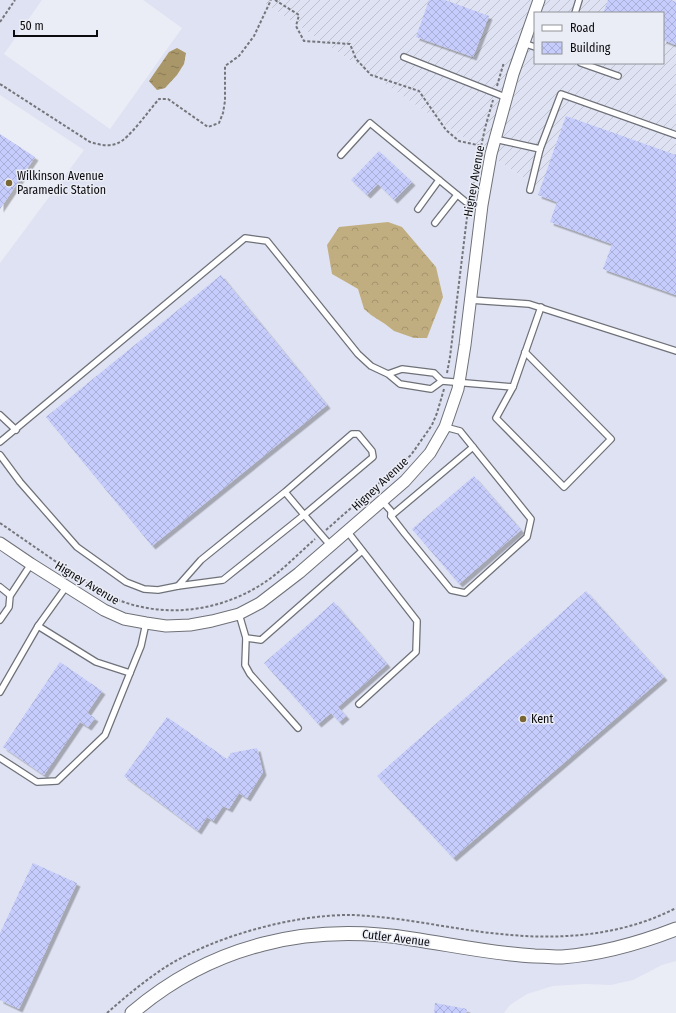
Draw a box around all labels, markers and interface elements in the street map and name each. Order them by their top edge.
scale bar [14,12,97,38]
legend [534,12,664,64]
text: 50 m [20,19,44,33]
text: Road [570,21,595,35]
text: Building [570,41,611,55]
street label: Higney Avenue [461,144,487,218]
place label: Wilkinson Avenue Paramedic Station [17,169,106,197]
marker: Wilkinson Avenue Paramedic Station [4,178,14,188]
street label: Higney Avenue [349,454,411,514]
street label: Higney Avenue [52,558,122,608]
place label: Kent [531,712,553,726]
marker: Kent [518,714,528,724]
street label: Cutler Avenue [361,927,431,949]

